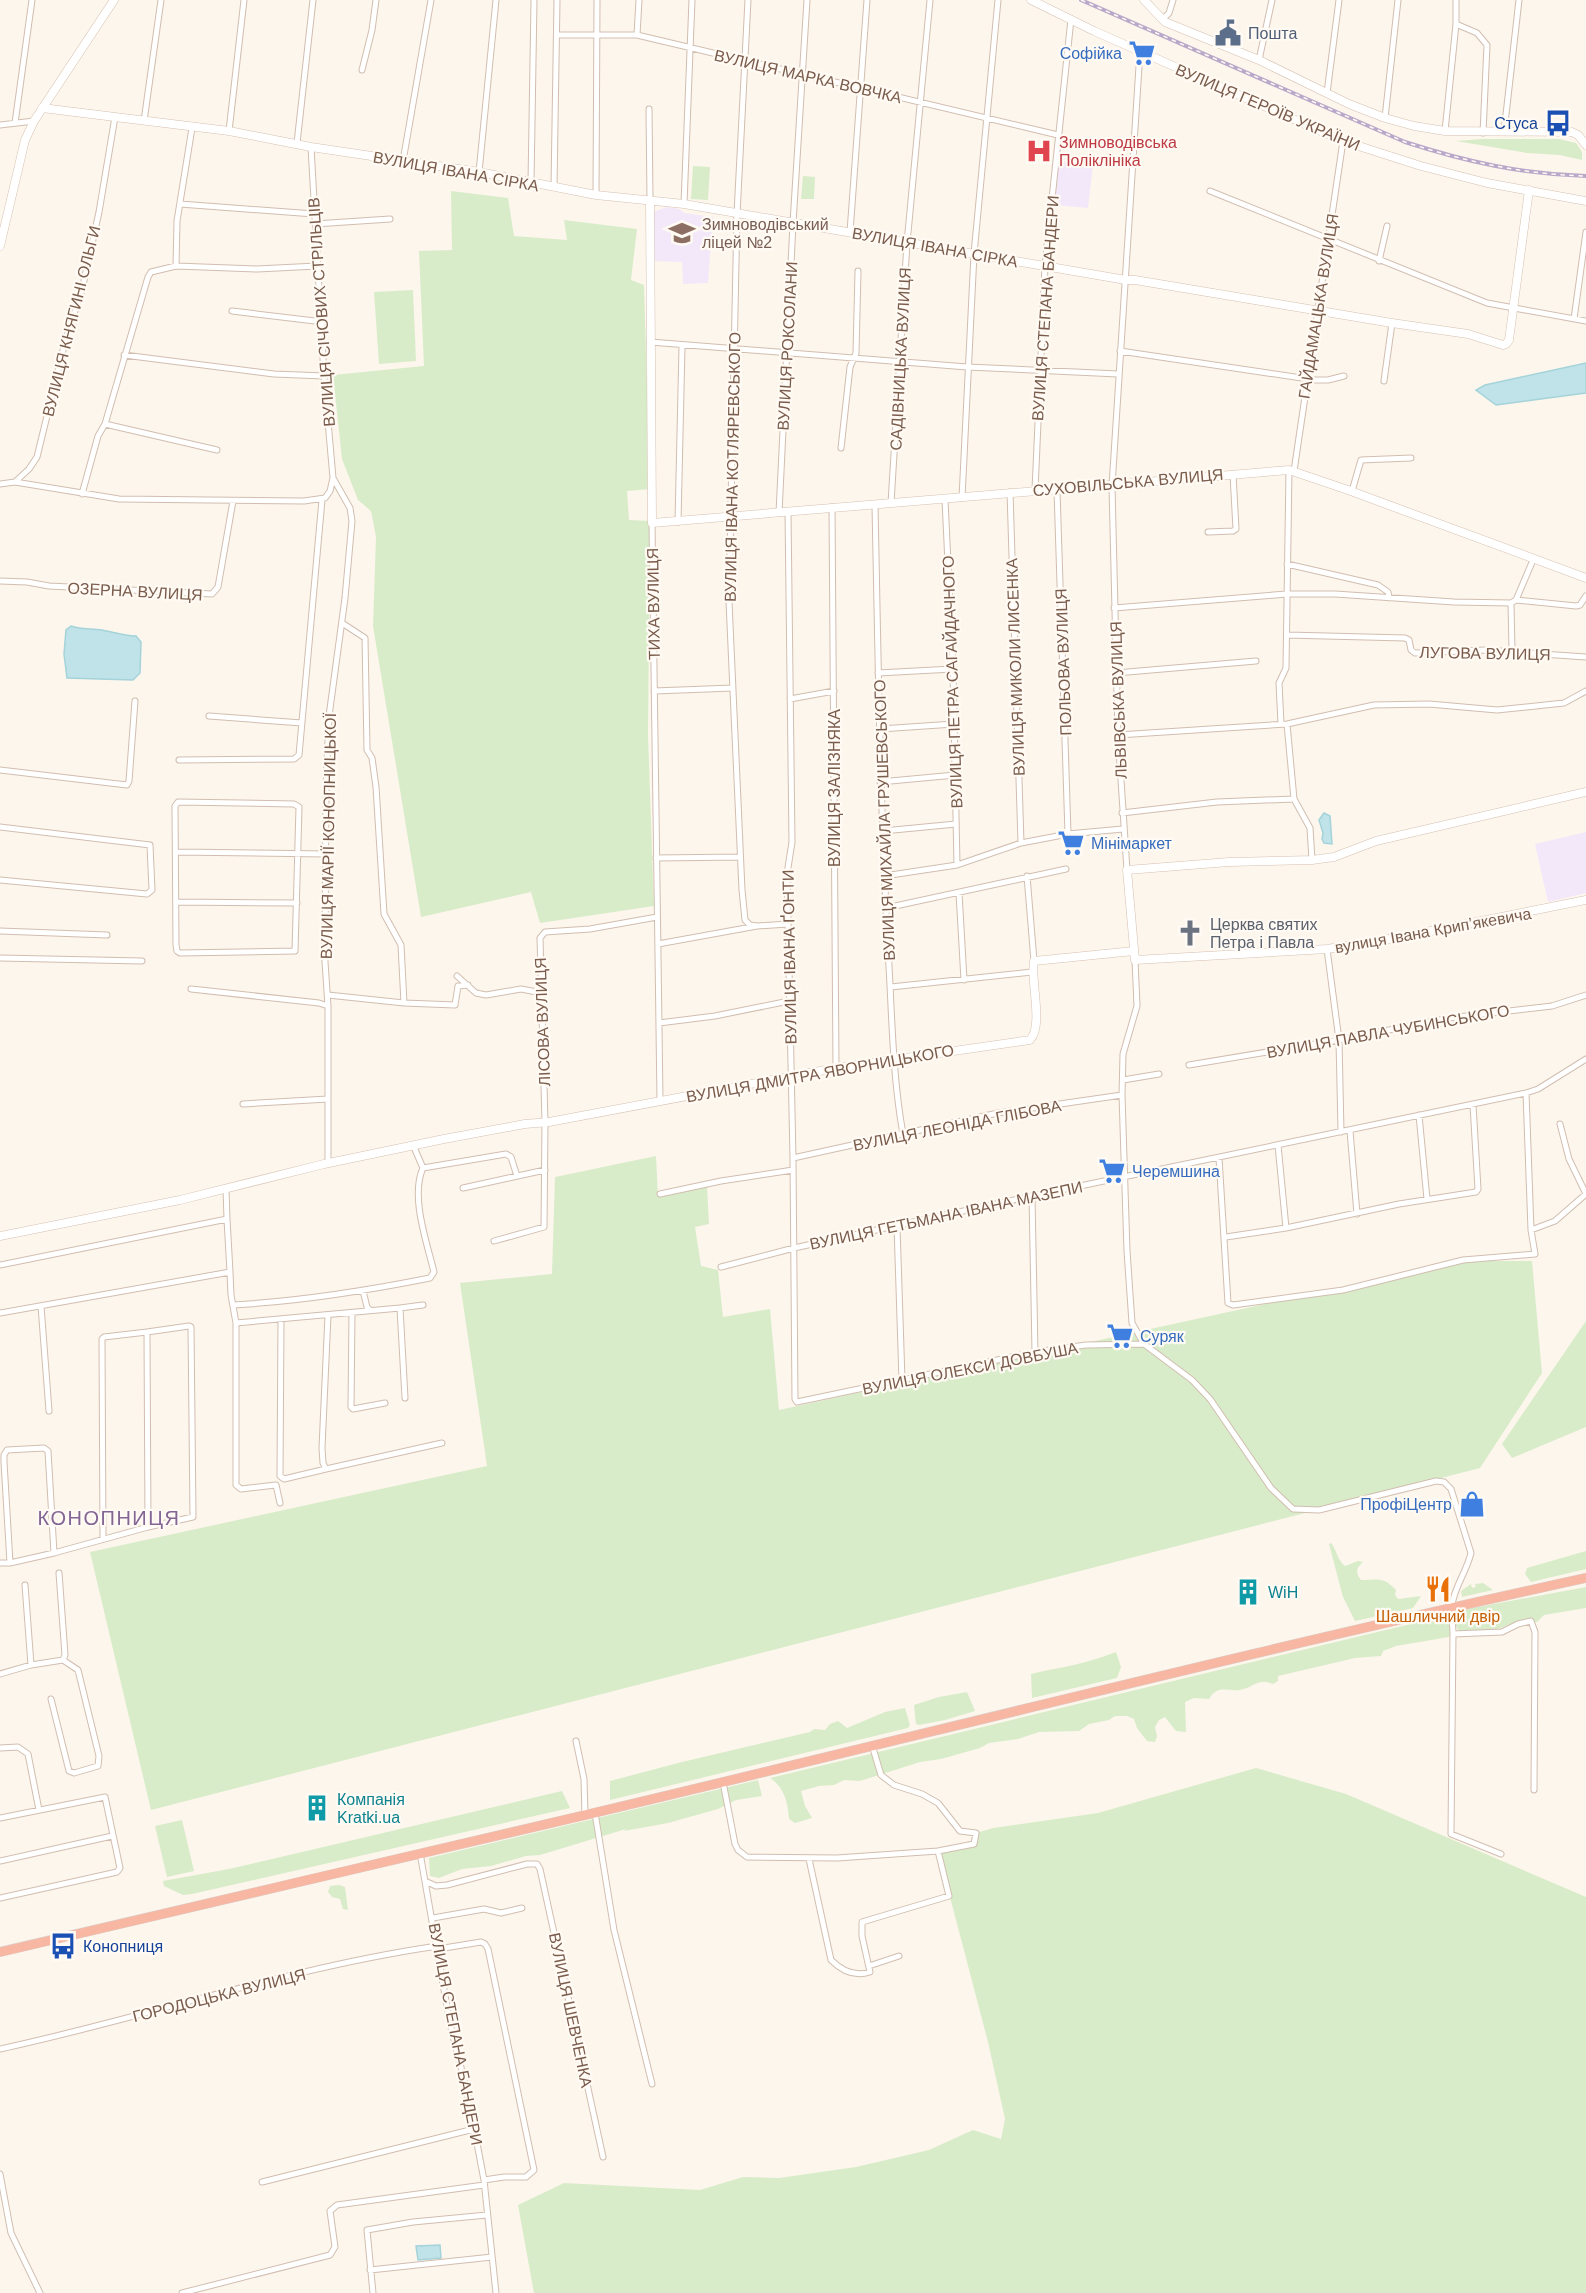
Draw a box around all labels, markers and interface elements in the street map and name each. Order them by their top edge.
public building icon: Пошта [1213,18,1243,48]
place label: Пошта [1248,25,1297,42]
supermarket icon: Софійка [1127,38,1157,68]
place label: Софійка [1060,45,1122,62]
street label: ВУЛИЦЯ МАРКА ВОВЧКА [712,47,904,106]
street label: ВУЛИЦЯ ГЕРОЇВ УКРАЇНИ [1173,61,1363,154]
bus stop icon: Стуса [1543,108,1573,138]
place label: Стуса [1494,115,1538,132]
place label: Зимноводівська Поліклініка [1059,134,1177,169]
hospital icon: Зимноводівська Поліклініка [1024,136,1054,166]
street label: ВУЛИЦЯ ІВАНА СІРКА [372,149,541,195]
street label: ВУЛИЦЯ СТЕПАНА БАНДЕРИ [1029,195,1062,421]
street label: ВУЛИЦЯ СІЧОВИХ СТРІЛЬЦІВ [305,197,338,427]
street label: ГАЙДАМАЦЬКА ВУЛИЦЯ [1294,212,1342,400]
place label: Зимноводівський ліцей №2 [702,216,829,251]
school or university icon: Зимноводівський ліцей №2 [667,218,697,248]
street label: ВУЛИЦЯ КНЯГИНІ ОЛЬГИ [40,224,103,418]
street label: ВУЛИЦЯ ІВАНА СІРКА [851,225,1020,271]
street label: ВУЛИЦЯ РОКСОЛАНИ [775,261,800,431]
street label: САДІВНИЦЬКА ВУЛИЦЯ [887,267,914,451]
street label: ВУЛИЦЯ ІВАНА КОТЛЯРЕВСЬКОГО [722,332,743,602]
street label: СУХОВІЛЬСЬКА ВУЛИЦЯ [1032,466,1224,499]
street label: ТИХА ВУЛИЦЯ [644,548,663,660]
street label: ВУЛИЦЯ ПЕТРА САГАЙДАЧНОГО [939,555,965,809]
street label: ВУЛИЦЯ МИКОЛИ ЛИСЕНКА [1003,557,1028,776]
street label: ОЗЕРНА ВУЛИЦЯ [67,579,203,604]
street label: ПОЛЬОВА ВУЛИЦЯ [1052,588,1075,736]
street label: ЛЬВІВСЬКА ВУЛИЦЯ [1107,621,1130,779]
street label: ЛУГОВА ВУЛИЦЯ [1419,644,1551,663]
street label: ВУЛИЦЯ МИХАЙЛА ГРУШЕВСЬКОГО [870,679,898,961]
street label: ВУЛИЦЯ ЗАЛІЗНЯКА [826,709,843,867]
street label: ВУЛИЦЯ МАРІЇ КОНОПНИЦЬКОЇ [318,712,339,959]
supermarket icon: Мінімаркет [1056,828,1086,858]
place label: Мінімаркет [1091,835,1173,852]
street label: ВУЛИЦЯ ІВАНА ҐОНТИ [778,870,800,1044]
street label: вулиця Івана Крипʼякевича [1334,905,1533,956]
place label: Церква святих Петра і Павла [1210,916,1318,951]
church icon: Церква святих Петра і Павла [1175,918,1205,948]
street label: ЛІСОВА ВУЛИЦЯ [532,957,553,1087]
street label: ВУЛИЦЯ ПАВЛА ЧУБИНСЬКОГО [1265,1002,1511,1061]
street label: ВУЛИЦЯ ДМИТРА ЯВОРНИЦЬКОГО [685,1042,955,1105]
street label: ВУЛИЦЯ ЛЕОНІДА ГЛІБОВА [852,1097,1063,1154]
supermarket icon: Черемшина [1097,1156,1127,1186]
place label: Черемшина [1132,1163,1220,1180]
street label: ВУЛИЦЯ ГЕТЬМАНА ІВАНА МАЗЕПИ [808,1178,1084,1253]
supermarket icon: Суряк [1105,1321,1135,1351]
place label: Суряк [1140,1328,1185,1345]
street label: ВУЛИЦЯ ОЛЕКСИ ДОВБУША [861,1339,1080,1398]
shop icon: ПрофіЦентр [1457,1489,1487,1519]
place label: ПрофіЦентр [1360,1496,1452,1513]
district label: КОНОПНИЦЯ [38,1507,180,1529]
restaurant icon: Шашличний двір [1423,1574,1453,1604]
building icon: WiH [1233,1577,1263,1607]
place label: WiH [1268,1584,1298,1601]
place label: Шашличний двір [1376,1608,1500,1625]
place label: Компанія Kratki.ua [337,1791,405,1826]
building icon: Компанія Kratki.ua [302,1793,332,1823]
street label: ВУЛИЦЯ СТЕПАНА БАНДЕРИ [426,1922,485,2147]
bus stop icon: Конопниця [48,1931,78,1961]
street label: ВУЛИЦЯ ШЕВЧЕНКА [546,1931,595,2089]
place label: Конопниця [83,1938,163,1955]
street label: ГОРОДОЦЬКА ВУЛИЦЯ [131,1966,307,2025]

